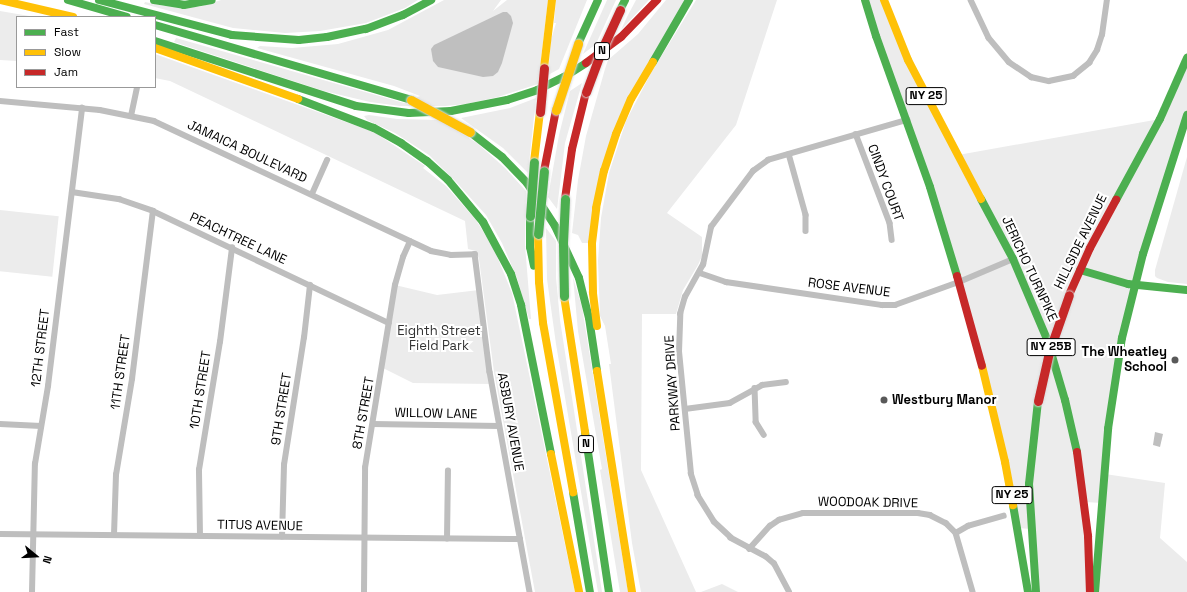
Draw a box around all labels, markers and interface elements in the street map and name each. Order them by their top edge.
legend [16,16,156,88]
text: Fast [54,24,79,40]
road number: N [593,41,611,61]
text: Slow [54,44,81,60]
text: Jam [54,64,78,80]
road number: NY 25 [905,86,947,106]
street label: JAMAICA BOULEVARD [184,117,310,187]
street label: CINDY COURT [864,142,906,224]
street label: HILLSIDE AVENUE [1051,192,1111,292]
street label: PEACHTREE LANE [187,210,289,268]
street label: JERICHO TURNPIKE [998,214,1060,324]
street label: ROSE AVENUE [807,275,891,301]
street label: 12TH STREET [28,308,54,388]
park label: Eighth Street Field Park [397,324,481,355]
street label: 11TH STREET [108,333,134,411]
street label: PARKWAY DRIVE [662,334,684,432]
road number: NY 25B [1026,337,1076,357]
place label: The Wheatley School [1081,345,1167,376]
street label: 10TH STREET [187,350,215,430]
marker: The Wheatley School [1170,355,1180,365]
street label: ASBURY AVENUE [494,371,526,473]
street label: 9TH STREET [269,372,295,446]
street label: 8TH STREET [350,376,378,450]
place label: Westbury Manor [892,392,997,408]
marker: Westbury Manor [879,395,889,405]
street label: WILLOW LANE [394,405,478,423]
road number: N [577,434,595,454]
road number: NY 25 [991,485,1033,505]
street label: WOODOAK DRIVE [818,494,918,512]
street label: TITUS AVENUE [217,517,303,535]
north arrow [16,536,56,576]
text: N [40,554,55,565]

